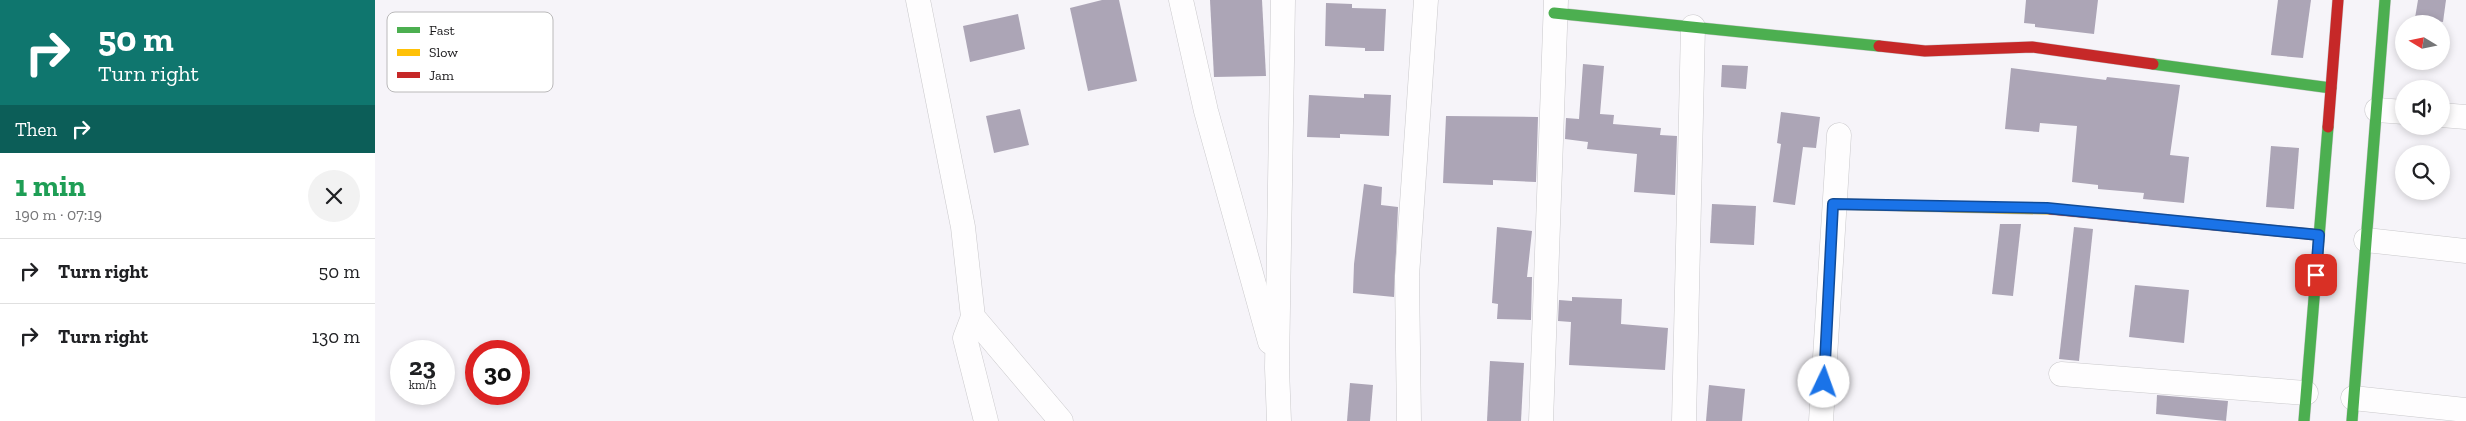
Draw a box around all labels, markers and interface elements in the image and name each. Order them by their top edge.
legend [387,12,553,92]
north arrow [2395,15,2450,70]
map controls [2395,15,2450,200]
text: 50 m [98,18,174,60]
icon: right [15,20,80,85]
text: Fast [429,22,456,39]
text: Slow [429,44,458,61]
text: Turn right [98,60,199,87]
text: Jam [429,67,454,84]
button: sound [2395,80,2450,135]
icon: right [67,115,95,143]
text: Then [15,118,57,141]
button: search [2395,145,2450,200]
text: 1 min [15,168,86,204]
button: close [308,170,360,222]
text: 190 m · 07:19 [15,205,102,224]
pin [2295,254,2337,296]
icon: right [15,257,43,285]
text: Turn right [58,260,148,283]
text: 50 m [319,260,360,283]
icon: arrive [2302,261,2330,289]
icon: right [15,322,43,350]
text: Turn right [58,325,148,348]
text: 130 m [312,325,360,348]
speed limit sign: 30 [465,340,530,405]
text: 23 [409,351,436,381]
position arrow [1797,355,1849,407]
text: km/h [409,378,436,392]

